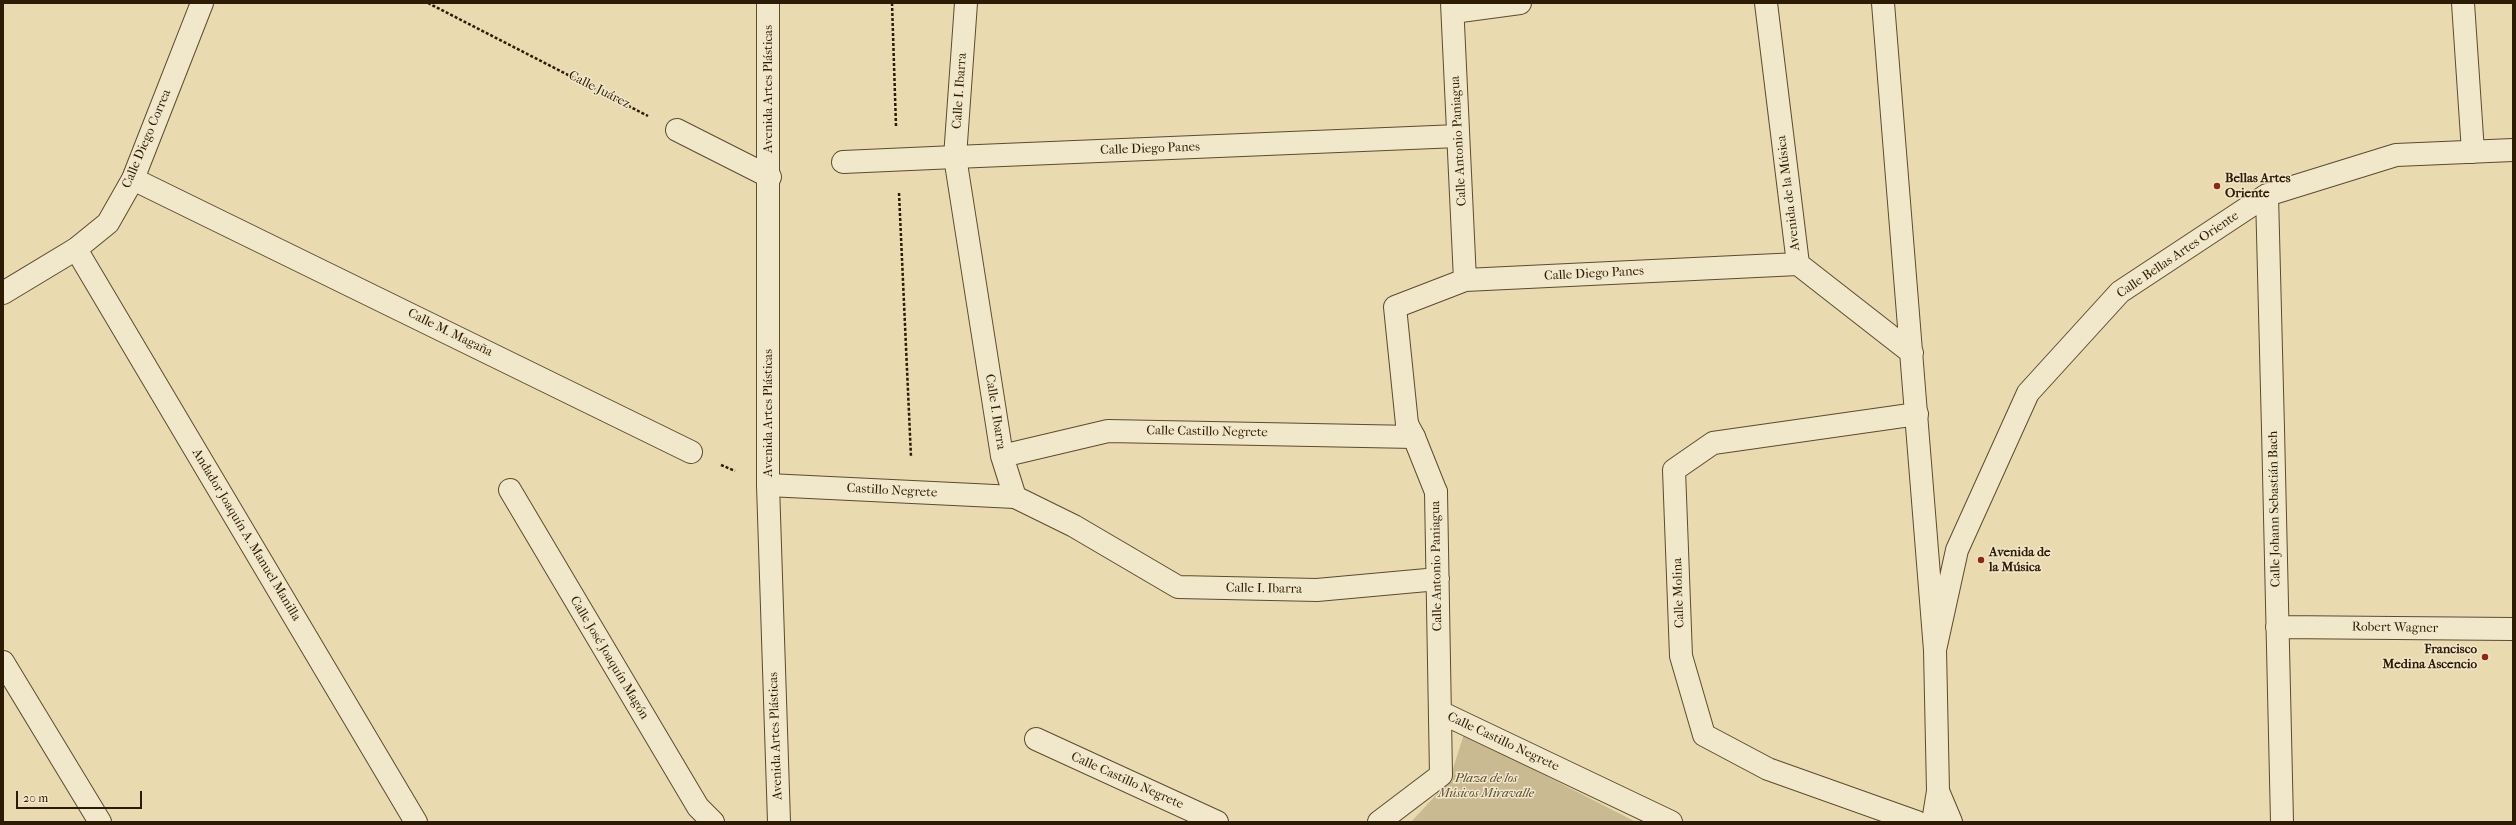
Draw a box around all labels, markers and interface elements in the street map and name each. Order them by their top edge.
street label: Avenida Artes Plásticas [761,25,777,153]
street label: Calle I. Ibarra [950,52,970,130]
street label: Calle Juárez [566,68,632,112]
street label: Calle Antonio Paniagua [1448,75,1470,207]
street label: Calle Diego Correa [119,87,175,191]
street label: Avenida de la Música [1774,134,1804,252]
street label: Calle Diego Panes [1100,139,1200,159]
place label: Bellas Artes Oriente [2225,171,2291,202]
marker: Bellas Artes Oriente [2212,181,2222,191]
street label: Calle Bellas Artes Oriente [2114,208,2242,302]
street label: Calle Diego Panes [1544,264,1644,284]
street label: Calle M. Magaña [405,306,495,360]
street label: Avenida Artes Plásticas [761,349,777,477]
street label: Calle I. Ibarra [981,373,1009,451]
street label: Calle Castillo Negrete [1146,423,1268,441]
street label: Calle Johann Sebastián Bach [2266,431,2284,587]
street label: Andador Joaquín A. Manuel Manilla [188,446,304,624]
street label: Castillo Negrete [846,481,938,501]
street label: Calle Antonio Paniagua [1428,501,1446,631]
place label: Avenida de la Música [1989,545,2051,576]
marker: Avenida de la Música [1976,555,1986,565]
street label: Calle Molina [1670,558,1688,628]
street label: Calle I. Ibarra [1226,581,1302,597]
street label: Calle José Joaquín Magón [566,594,652,722]
street label: Robert Wagner [2352,619,2438,637]
place label: Francisco Medina Ascencio [2383,642,2477,673]
marker: Francisco Medina Ascencio [2480,652,2490,662]
street label: Avenida Artes Plásticas [766,672,786,800]
street label: Calle Castillo Negrete [1445,709,1561,775]
street label: Calle Castillo Negrete [1068,749,1186,813]
park label: Plaza de los Músicos Miravalle [1438,771,1534,802]
scale bar [18,783,144,809]
text: 20 m [23,791,48,805]

